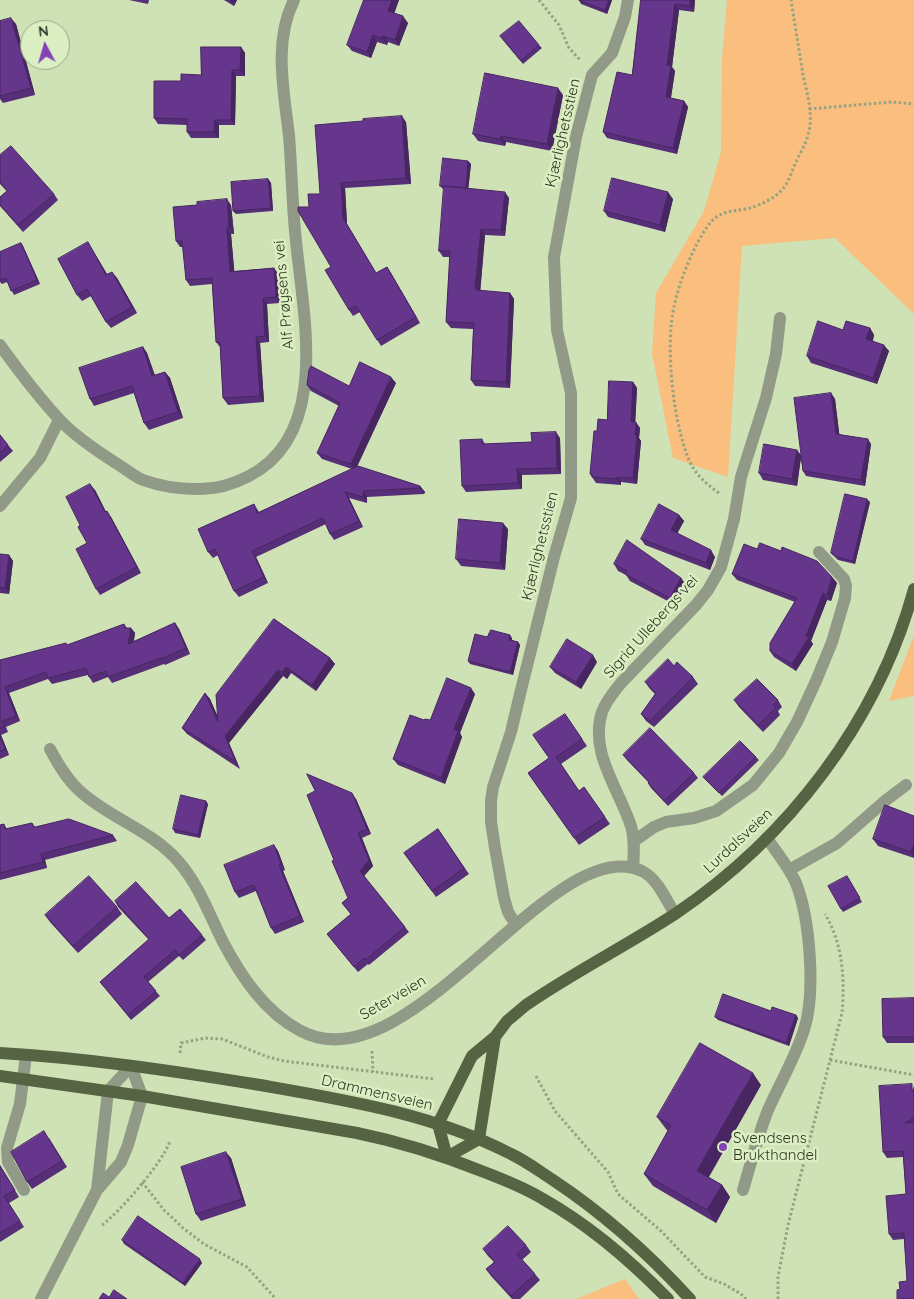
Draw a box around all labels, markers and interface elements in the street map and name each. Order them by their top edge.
north arrow [20,20,70,70]
text: N [37,22,50,41]
street label: Kjærlighetsstien [542,77,584,189]
street label: Alf Prøysens vei [270,240,298,350]
street label: Kjærlighetsstien [518,490,562,602]
street label: Sigrid Ullebergs vei [600,572,702,682]
street label: Lurdalsveien [700,805,776,877]
street label: Seterveien [357,972,429,1024]
street label: Drammensveien [320,1071,434,1115]
place label: Svendsens Brukthandel [733,1129,817,1164]
marker: Svendsens Brukthandel [717,1141,729,1153]

